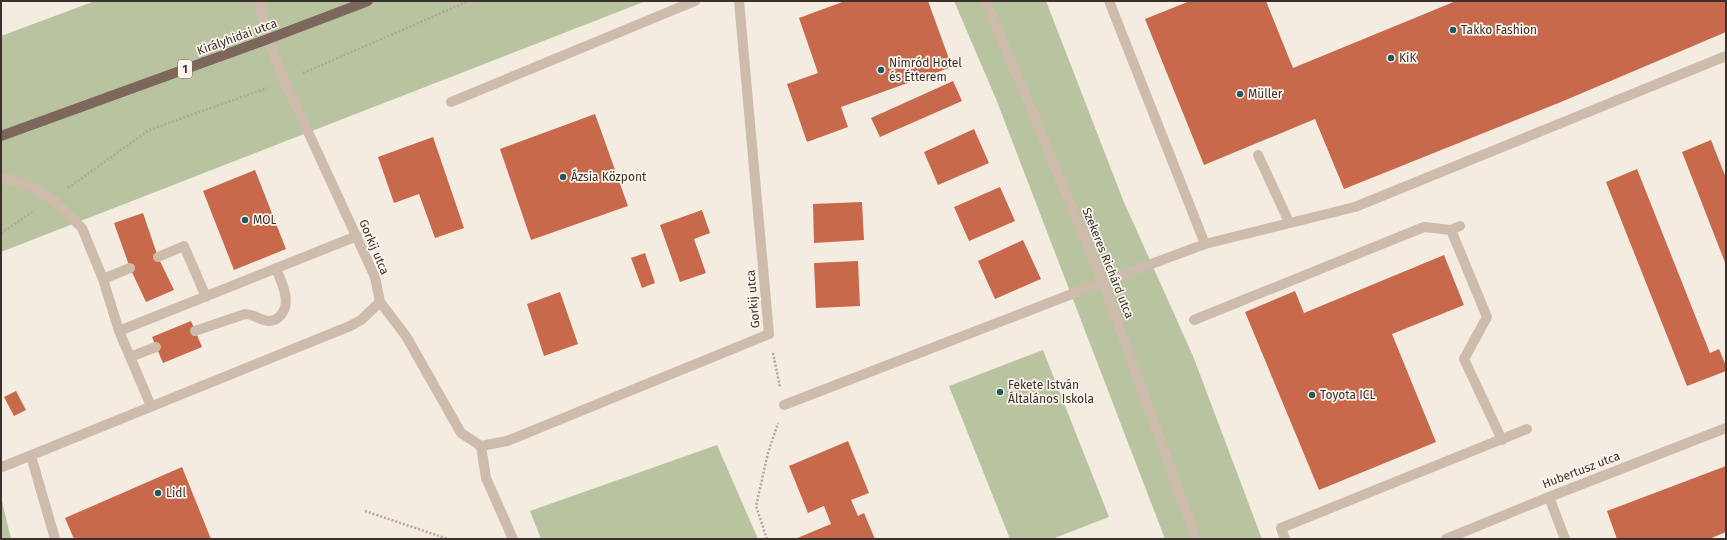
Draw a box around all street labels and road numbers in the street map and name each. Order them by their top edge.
street label: Királyhidai utca [195,16,279,58]
road number: 1 [178,60,192,78]
street label: Szekeres Richárd utca [1079,206,1137,320]
street label: Gorkij utca [356,217,392,277]
street label: Gorkij utca [743,269,763,329]
street label: Hubertusz utca [1540,449,1622,491]

